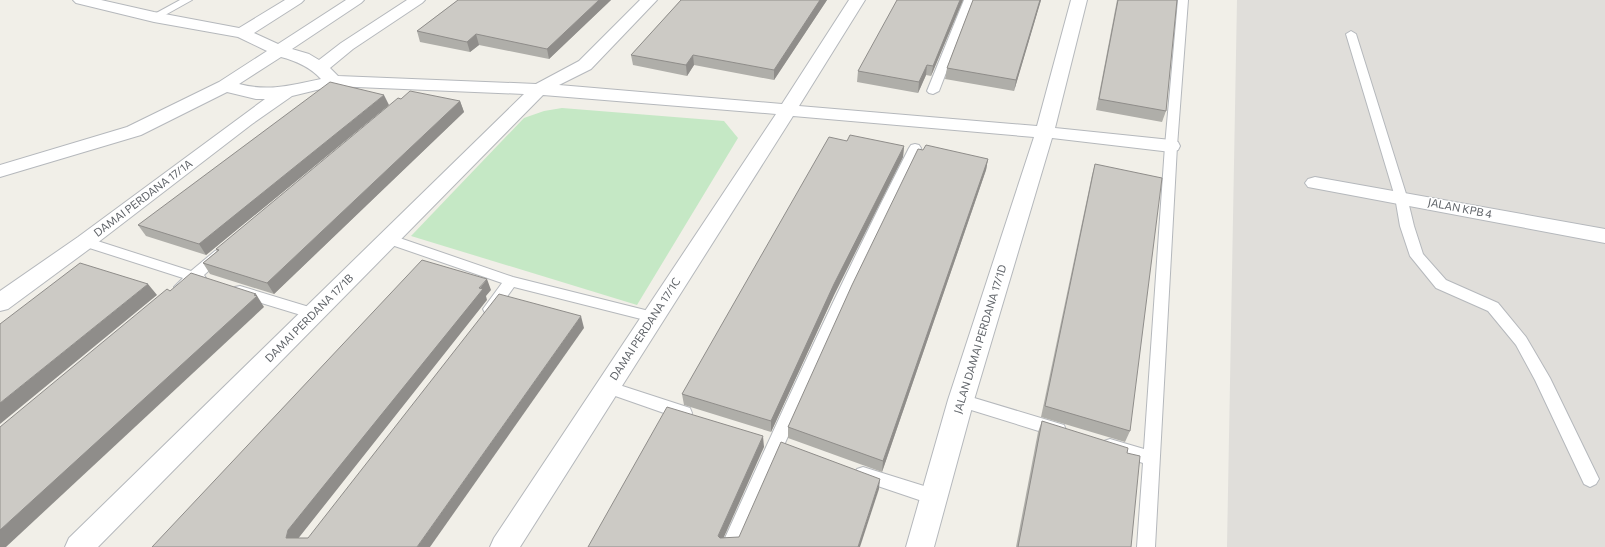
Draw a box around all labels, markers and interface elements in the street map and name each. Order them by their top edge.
street label: DAMAI PERDANA 17/1A [91,156,195,239]
street label: JALAN KPB 4 [1427,195,1494,221]
street label: JALAN DAMAI PERDANA 17/1D [951,263,1009,415]
street label: DAMAI PERDANA 17/1B [262,271,355,364]
street label: DAMAI PERDANA 17/1C [607,275,683,382]

